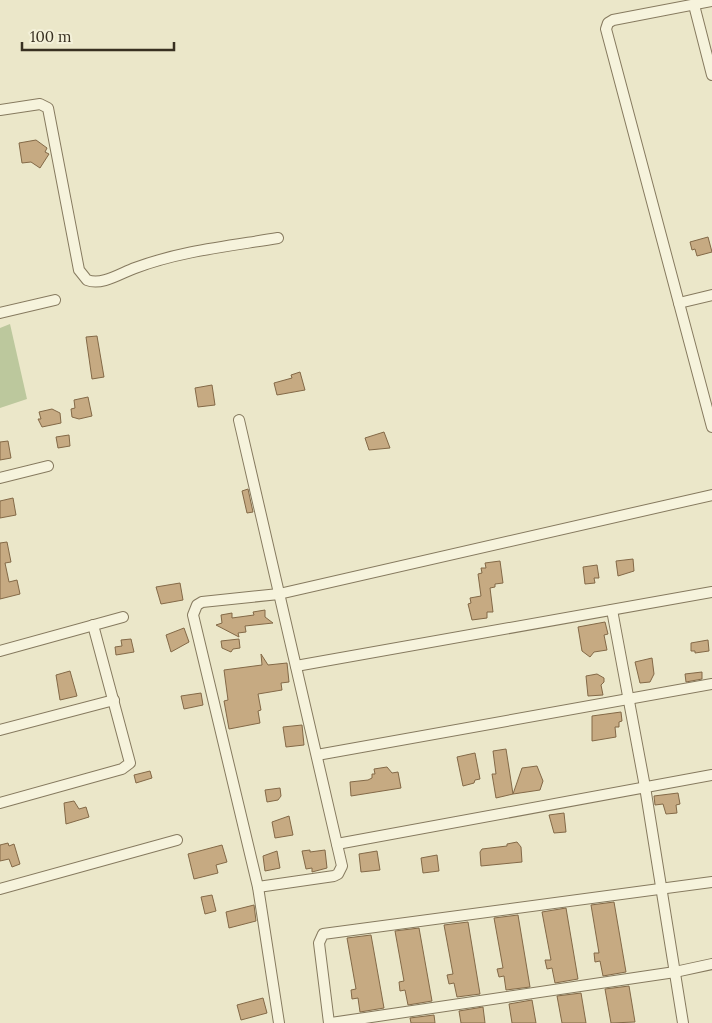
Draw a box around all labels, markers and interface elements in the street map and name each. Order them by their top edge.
scale bar [22,20,175,52]
text: 100 m [30,27,71,46]

